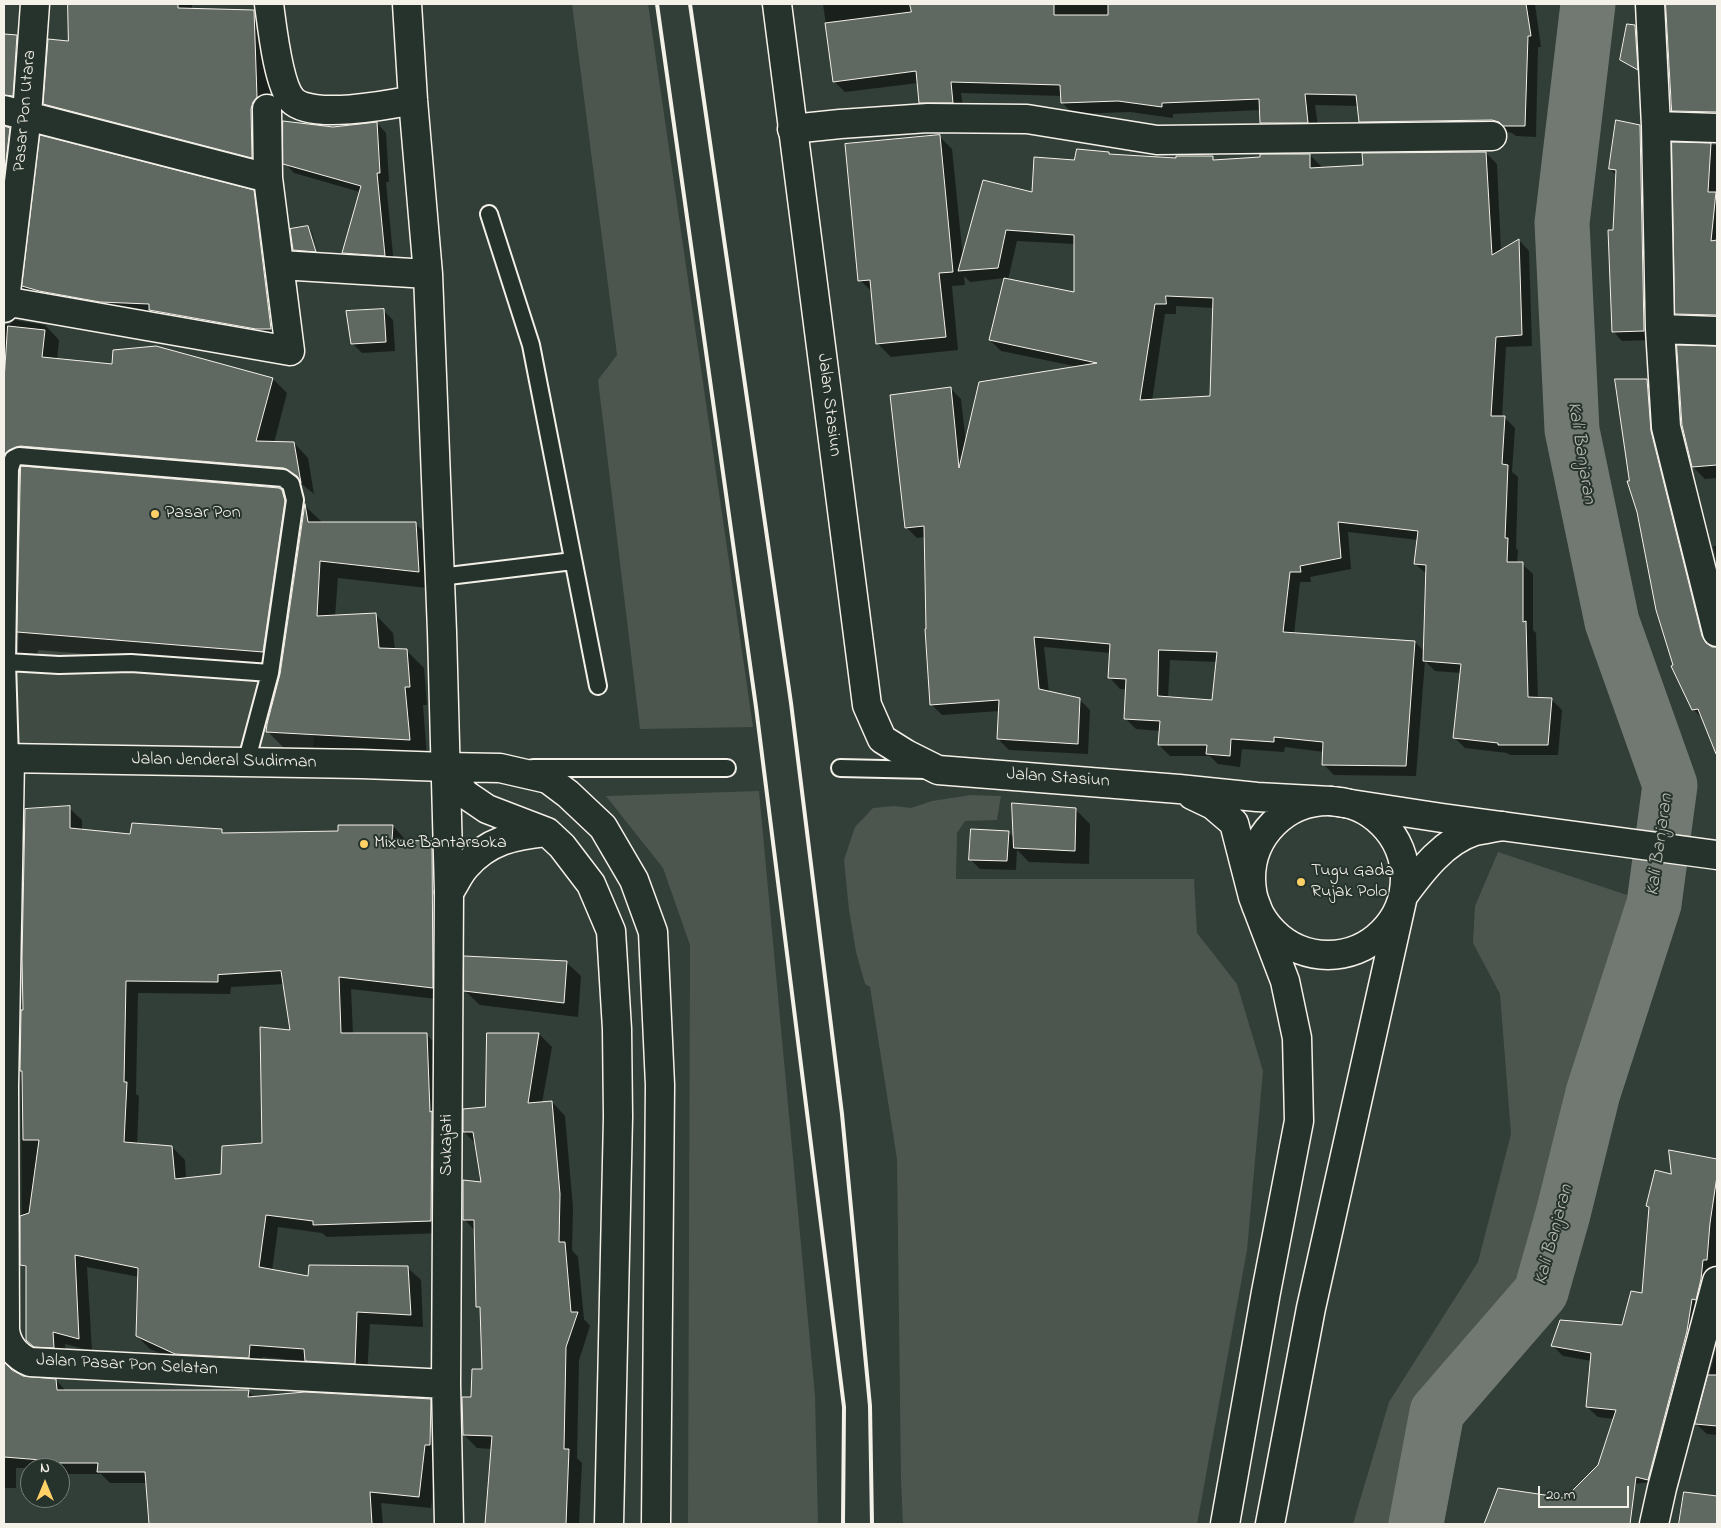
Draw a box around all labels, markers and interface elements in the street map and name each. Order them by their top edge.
street label: Pasar Pon Utara [10,49,42,173]
street label: Jalan Stasiun [811,352,845,458]
water label: Kali Banjaran [1561,400,1599,506]
place label: Pasar Pon [165,503,241,525]
marker: Pasar Pon [149,508,161,520]
street label: Jalan Jenderal Sudirman [132,750,316,774]
street label: Jalan Stasiun [1006,765,1110,793]
water label: Kali Banjaran [1643,792,1679,898]
place label: Mixue Bantarsoka [374,833,507,855]
marker: Mixue Bantarsoka [358,838,370,850]
place label: Tugu Gada Rujak Polo [1311,861,1394,904]
marker: Tugu Gada Rujak Polo [1295,876,1307,888]
street label: Sukajati [437,1114,459,1176]
water label: Kali Banjaran [1531,1182,1579,1288]
street label: Jalan Pasar Pon Selatan [36,1350,218,1382]
north arrow [20,1458,70,1508]
text: N [40,1458,50,1479]
scale bar [1541,1476,1632,1508]
text: 20 m [1546,1484,1575,1506]

